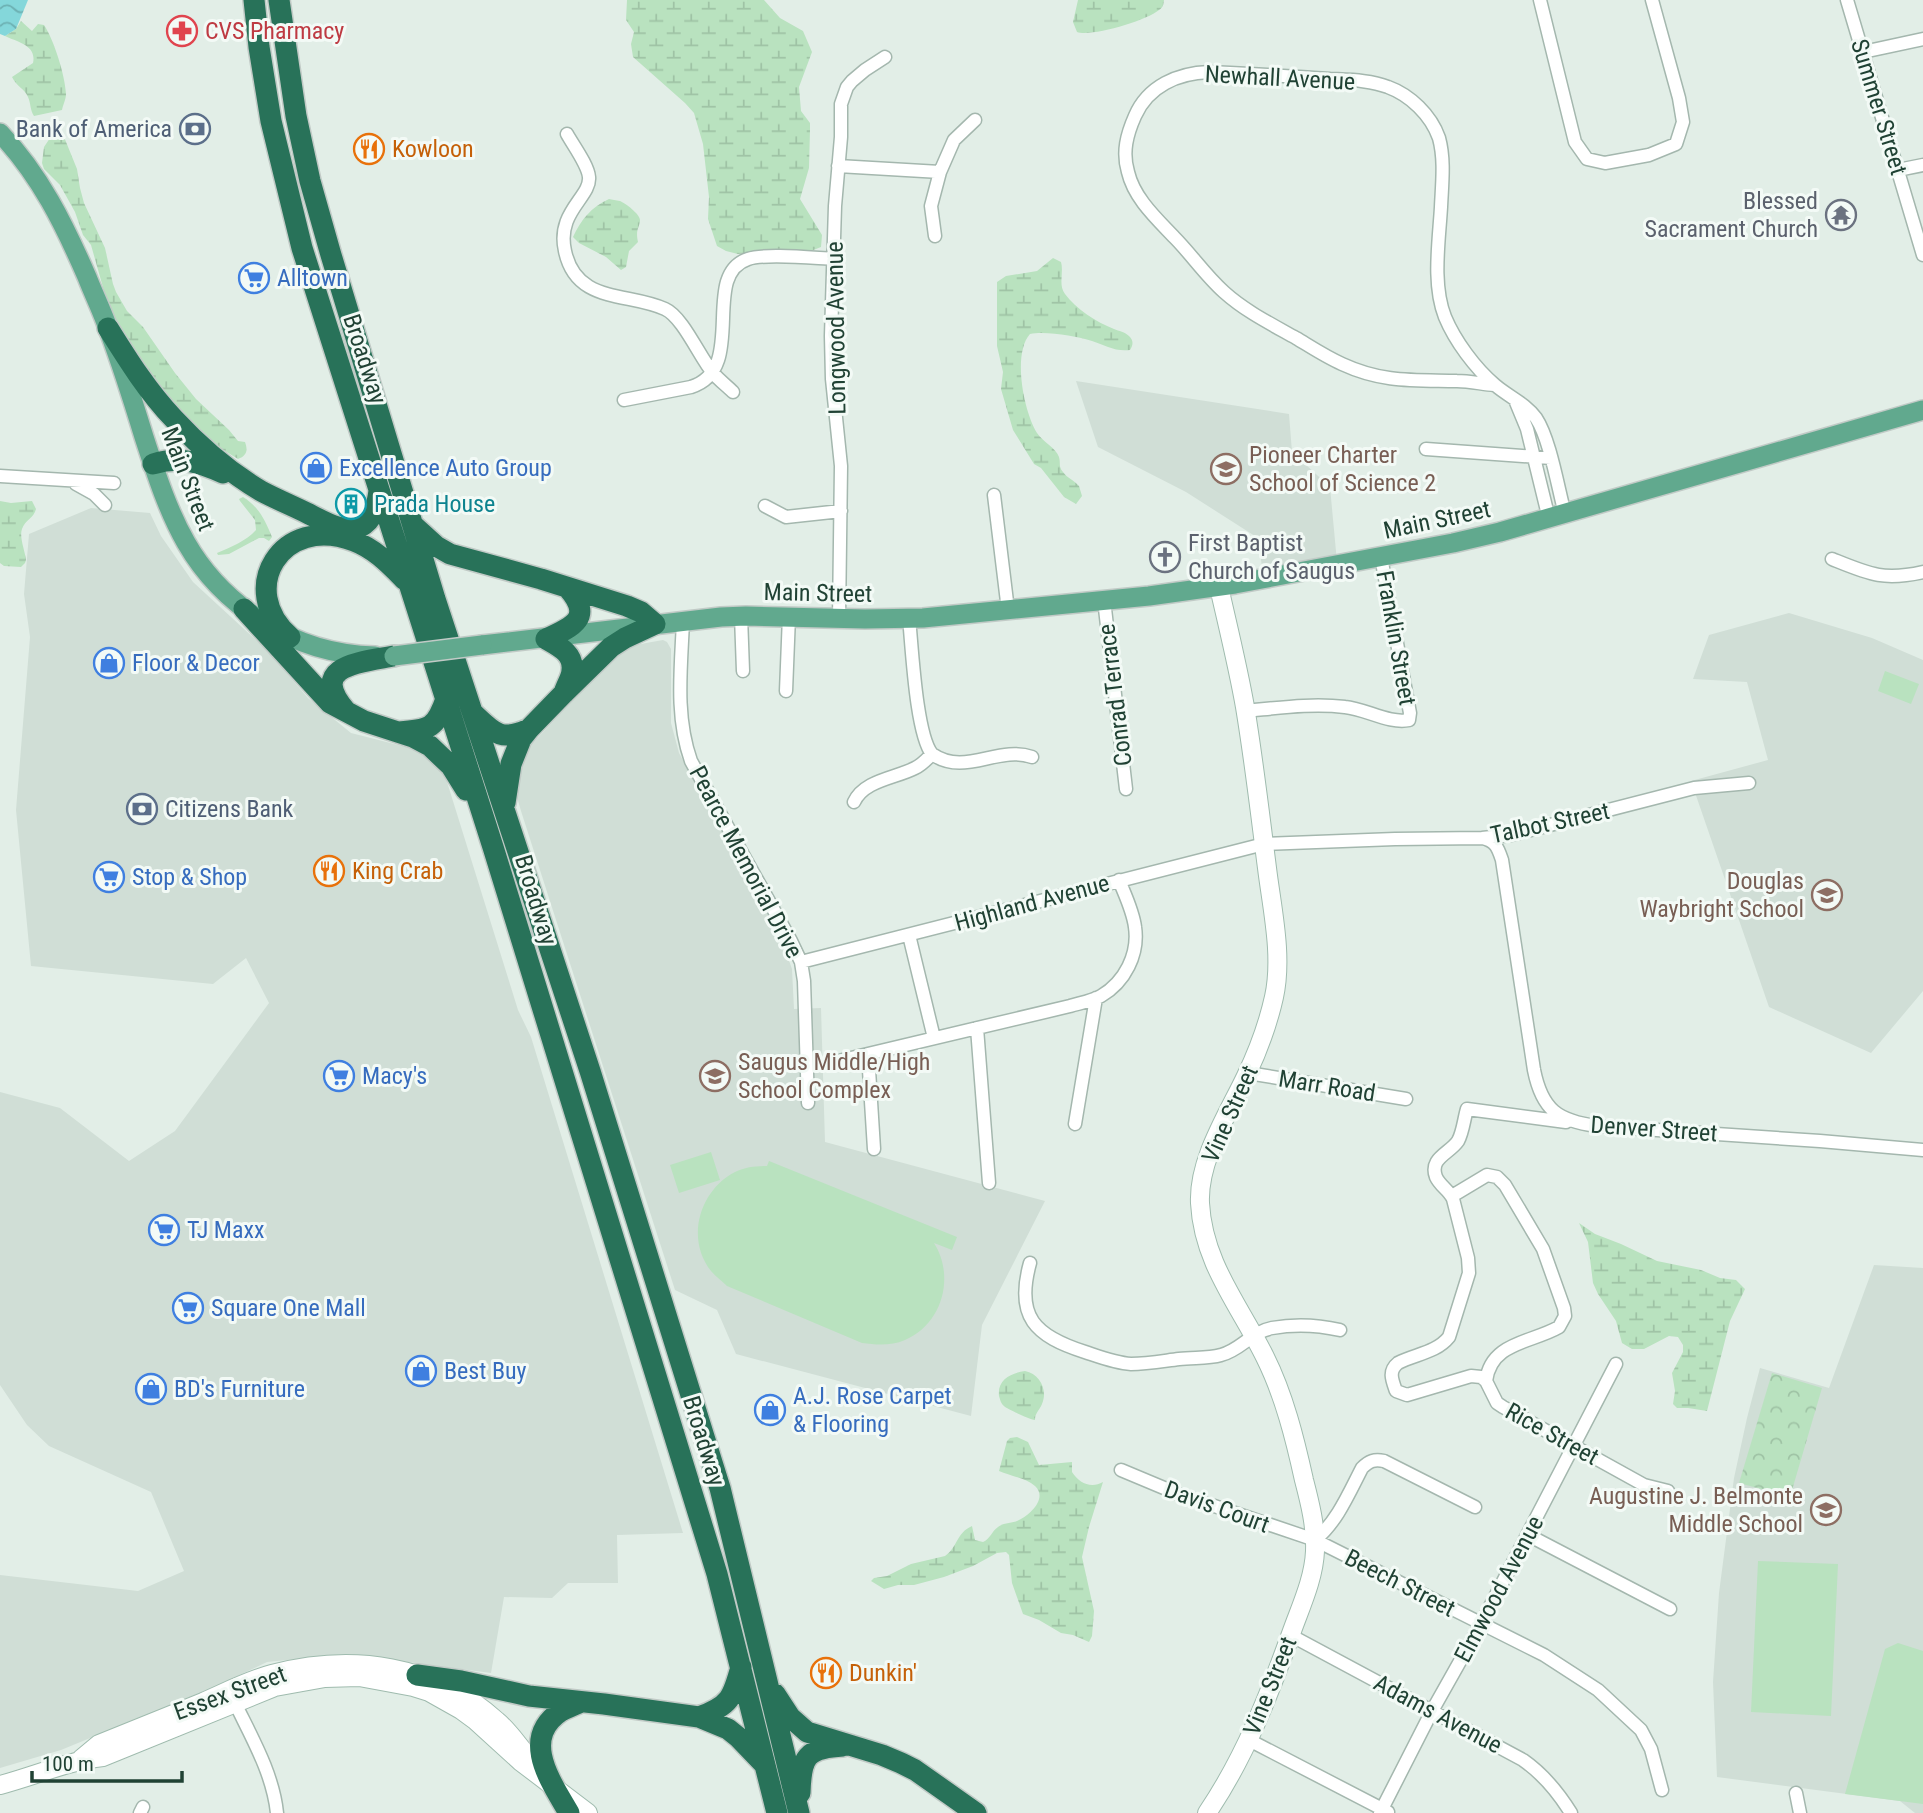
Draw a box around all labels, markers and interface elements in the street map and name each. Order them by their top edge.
pharmacy icon: CVS Pharmacy [165,14,199,48]
place label: CVS Pharmacy [205,17,344,45]
street label: Summer Street [1845,36,1913,178]
street label: Newhall Avenue [1204,60,1356,96]
bank icon: Bank of America [178,112,212,146]
place label: Bank of America [16,115,172,143]
restaurant icon: Kowloon [352,132,386,166]
place label: Kowloon [392,135,474,163]
place label: Blessed Sacrament Church [1645,187,1818,243]
temple icon: Blessed Sacrament Church [1824,198,1858,232]
street label: Longwood Avenue [820,241,852,415]
supermarket icon: Alltown [237,261,271,295]
place label: Alltown [277,264,348,292]
street label: Broadway [337,311,393,407]
street label: Main Street [155,423,221,535]
place label: Pioneer Charter School of Science 2 [1249,441,1436,497]
shop icon: Excellence Auto Group [299,451,333,485]
school or university icon: Pioneer Charter School of Science 2 [1209,452,1243,486]
place label: Excellence Auto Group [339,454,552,482]
building icon: Prada House [334,487,368,521]
place label: Prada House [374,490,495,518]
street label: Main Street [1381,495,1493,545]
place label: First Baptist Church of Saugus [1188,529,1355,585]
church icon: First Baptist Church of Saugus [1148,540,1182,574]
street label: Franklin Street [1370,568,1422,708]
street label: Main Street [764,578,872,608]
street label: Conrad Terrace [1092,622,1138,768]
shop icon: Floor & Decor [92,646,126,680]
place label: Floor & Decor [132,649,260,677]
street label: Pearce Memorial Drive [684,761,808,963]
bank icon: Citizens Bank [125,792,159,826]
place label: Citizens Bank [165,795,294,823]
street label: Talbot Street [1488,797,1612,849]
street label: Broadway [509,852,563,948]
restaurant icon: King Crab [312,854,346,888]
place label: King Crab [352,857,443,885]
supermarket icon: Stop & Shop [92,860,126,894]
place label: Stop & Shop [132,863,247,891]
place label: Douglas Waybright School [1639,867,1804,923]
street label: Highland Avenue [952,869,1112,937]
school or university icon: Douglas Waybright School [1810,878,1844,912]
place label: Saugus Middle/High School Complex [738,1048,930,1104]
supermarket icon: Macy's [322,1059,356,1093]
school or university icon: Saugus Middle/High School Complex [698,1059,732,1093]
street label: Vine Street [1196,1061,1264,1167]
place label: Macy's [362,1062,427,1090]
street label: Marr Road [1276,1065,1378,1107]
street label: Denver Street [1590,1111,1718,1147]
supermarket icon: TJ Maxx [147,1213,181,1247]
place label: TJ Maxx [187,1216,264,1244]
supermarket icon: Square One Mall [171,1291,205,1325]
place label: Square One Mall [211,1294,366,1322]
shop icon: Best Buy [404,1354,438,1388]
place label: Best Buy [444,1357,527,1385]
shop icon: BD's Furniture [134,1372,168,1406]
place label: BD's Furniture [174,1375,305,1403]
place label: A.J. Rose Carpet & Flooring [793,1382,952,1438]
street label: Broadway [677,1393,731,1489]
shop icon: A.J. Rose Carpet & Flooring [753,1393,787,1427]
street label: Rice Street [1500,1397,1604,1471]
street label: Davis Court [1161,1475,1273,1539]
place label: Augustine J. Belmonte Middle School [1589,1482,1803,1538]
school or university icon: Augustine J. Belmonte Middle School [1809,1493,1843,1527]
street label: Elmwood Avenue [1449,1511,1549,1667]
street label: Beech Street [1340,1543,1460,1623]
street label: Vine Street [1238,1633,1302,1739]
restaurant icon: Dunkin' [809,1656,843,1690]
place label: Dunkin' [849,1659,917,1687]
street label: Essex Street [170,1660,290,1726]
street label: Adams Avenue [1369,1669,1507,1759]
scale bar [32,1740,182,1784]
text: 100 m [42,1752,94,1776]

